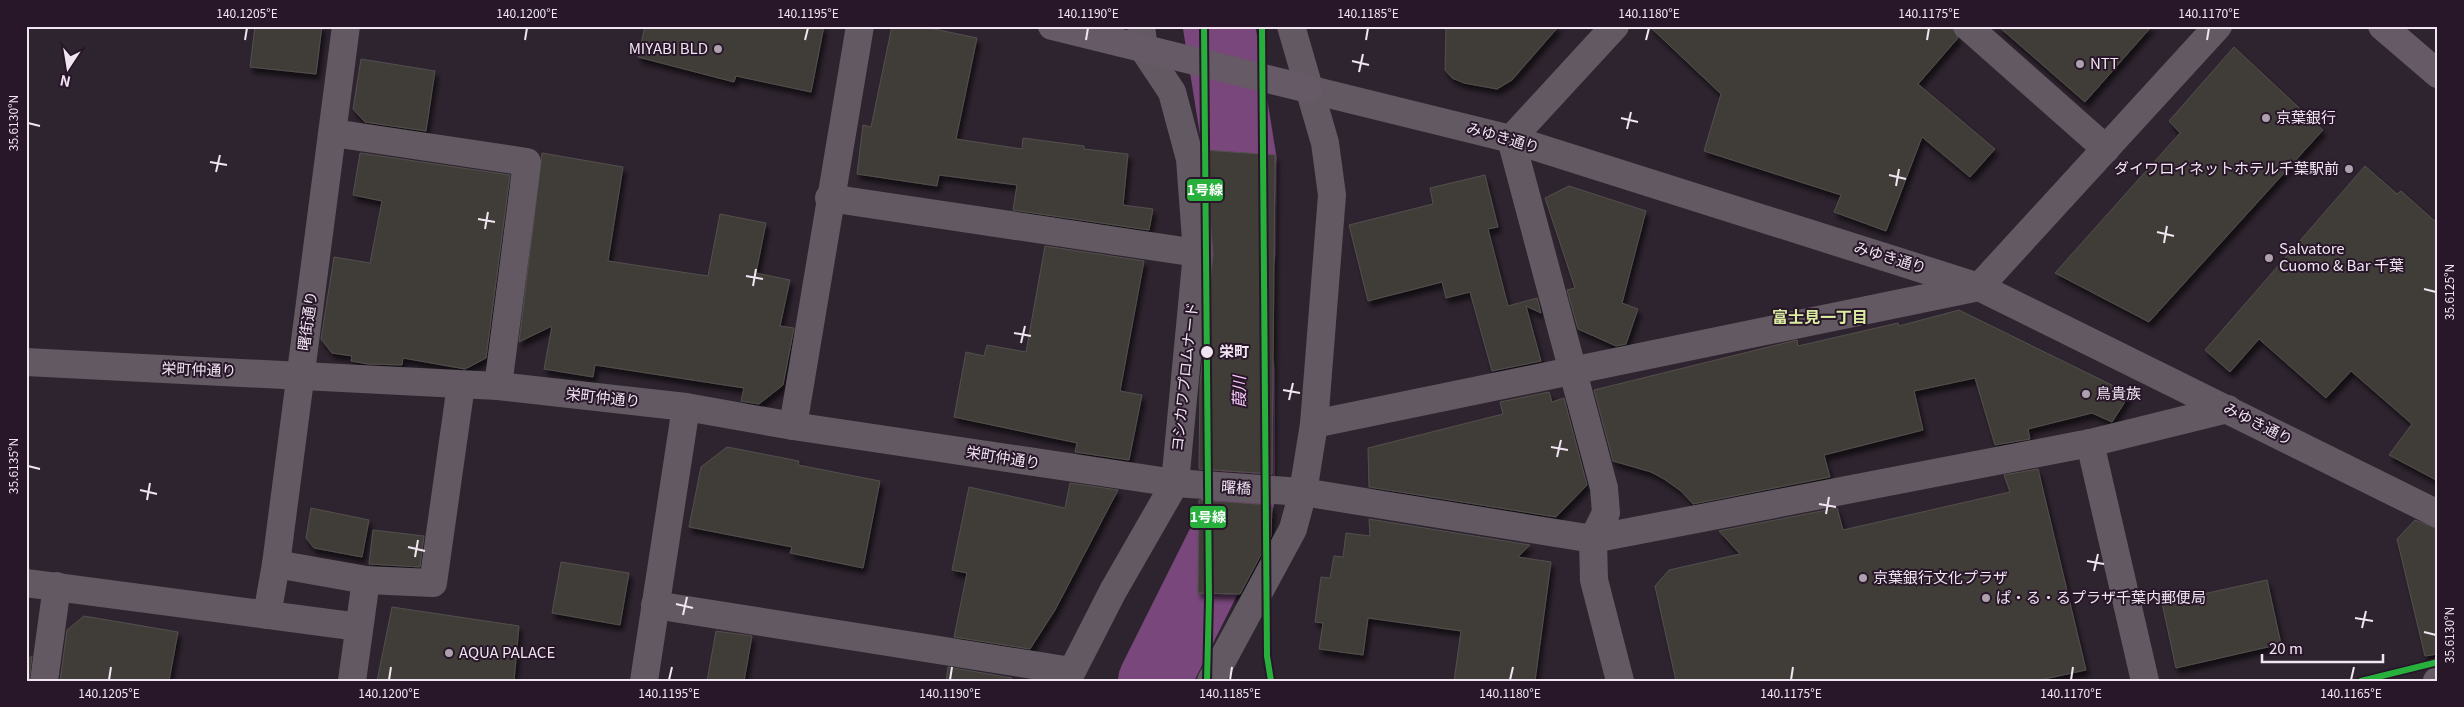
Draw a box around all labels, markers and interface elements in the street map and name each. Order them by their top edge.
text: 140.1205°E [216,4,278,21]
text: 140.1200°E [496,4,558,21]
text: 140.1195°E [777,4,839,21]
text: 140.1190°E [1057,4,1119,21]
text: 140.1185°E [1337,4,1399,21]
text: 140.1180°E [1618,4,1680,21]
text: 140.1175°E [1898,4,1960,21]
text: 140.1170°E [2178,4,2240,21]
place label: MIYABI BLD [629,37,708,58]
north arrow [42,42,92,92]
marker: MIYABI BLD [712,43,724,55]
place label: NTT [2090,52,2119,73]
marker: NTT [2074,58,2086,70]
text: N [58,71,72,93]
text: 35.6130°N [4,95,21,151]
place label: 京葉銀行 [2276,106,2336,127]
marker: 京葉銀行 [2260,112,2272,124]
street label: みゆき通り [1464,116,1542,157]
place label: ダイワロイネットホテル千葉駅前 [2114,157,2339,178]
marker: ダイワロイネットホテル千葉駅前 [2343,163,2355,175]
line badge: 1号線 [1186,178,1224,202]
text: 1号線 [1187,179,1223,199]
street label: みゆき通り [1851,236,1929,278]
place label: Salvatore Cuomo & Bar 千葉 [2279,237,2404,275]
marker: Salvatore Cuomo & Bar 千葉 [2263,252,2275,264]
text: 35.6125°N [2440,264,2457,320]
street label: 曙街通り [292,290,321,352]
street label: ヨシカワプロムナード [1165,301,1202,453]
district label: 富士見一丁目 [1772,304,1868,328]
place label: 栄町 [1219,340,1249,361]
marker: 栄町 [1199,344,1215,360]
street label: 栄町仲通り [161,357,237,380]
water label: 葭川 [1226,374,1250,408]
street label: 栄町仲通り [565,382,642,411]
place label: 鳥貴族 [2096,382,2141,403]
marker: 鳥貴族 [2080,388,2092,400]
street label: みゆき通り [2220,396,2297,449]
text: 35.6135°N [4,438,21,494]
street label: 栄町仲通り [965,440,1042,473]
street label: 曙橋 [1220,475,1252,498]
line badge: 1号線 [1189,505,1227,529]
text: 1号線 [1190,506,1226,526]
place label: 京葉銀行文化プラザ [1873,566,2008,587]
marker: 京葉銀行文化プラザ [1857,572,1869,584]
place label: ぱ・る・るプラザ千葉内郵便局 [1996,586,2206,607]
marker: ぱ・る・るプラザ千葉内郵便局 [1980,592,1992,604]
text: 35.6130°N [2440,607,2457,663]
scale bar [2262,632,2383,664]
text: 20 m [2269,637,2303,658]
place label: AQUA PALACE [459,641,555,662]
marker: AQUA PALACE [443,647,455,659]
text: 140.1205°E [78,684,140,701]
text: 140.1200°E [358,684,420,701]
text: 140.1195°E [638,684,700,701]
text: 140.1190°E [919,684,981,701]
text: 140.1185°E [1199,684,1261,701]
text: 140.1180°E [1479,684,1541,701]
text: 140.1175°E [1760,684,1822,701]
text: 140.1170°E [2040,684,2102,701]
text: 140.1165°E [2320,684,2382,701]

